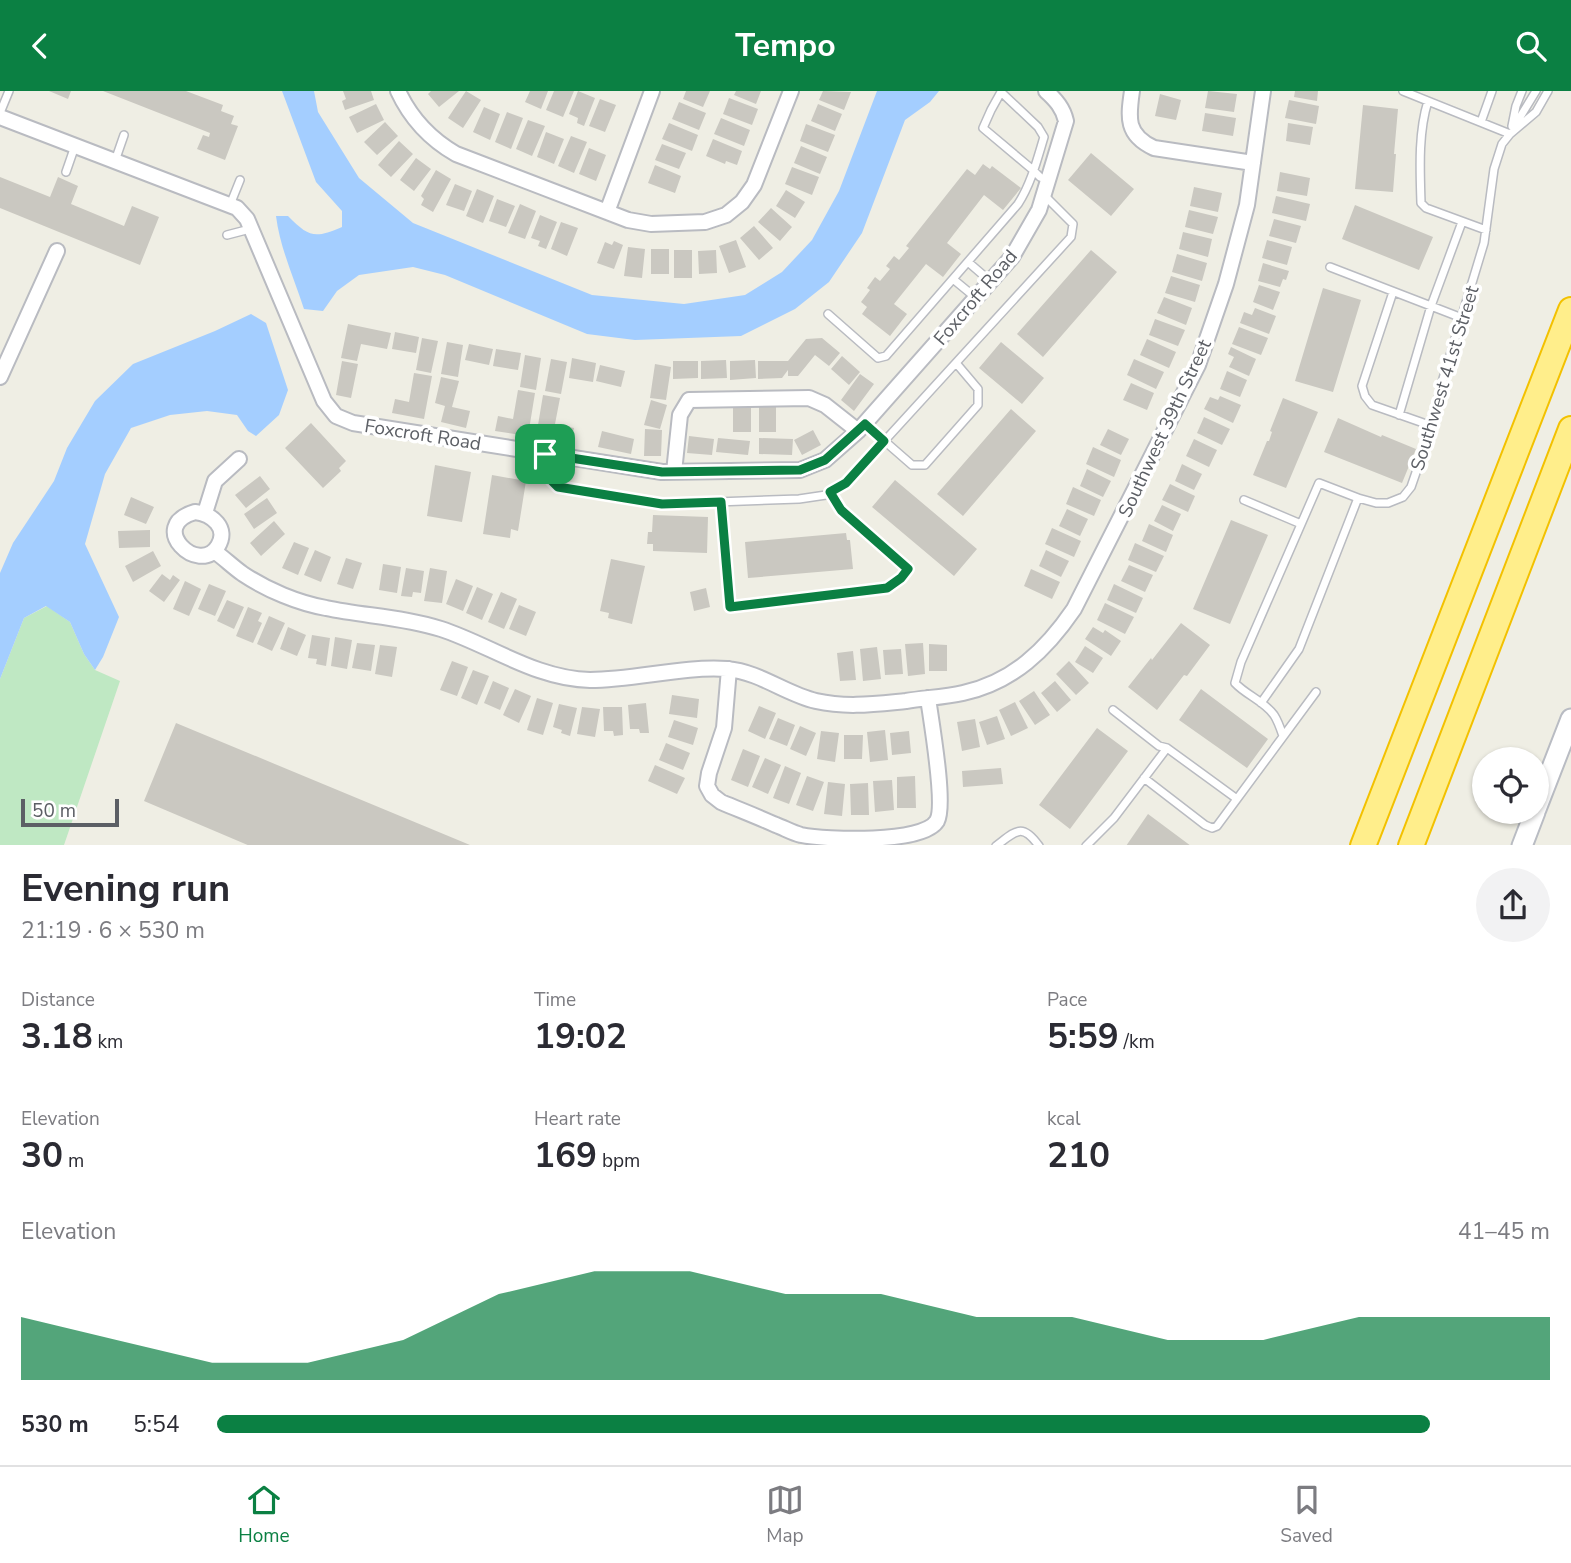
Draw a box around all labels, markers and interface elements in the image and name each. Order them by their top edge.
text: Tempo [735,24,836,67]
icon: back [21,27,59,65]
icon: search [1512,27,1550,65]
street label: Foxcroft Road [928,244,1024,351]
street label: Southwest 41st Street [1404,282,1486,474]
street label: Southwest 39th Street [1112,335,1218,522]
street label: Foxcroft Road [363,413,483,457]
pin [515,424,575,484]
icon: arrive [526,435,564,473]
map controls [1472,747,1549,824]
button: locate [1472,747,1549,824]
scale bar [21,797,119,828]
text: 50 m [32,798,76,824]
text: Evening run [21,863,230,914]
button: share [1476,868,1550,942]
text: 21:19 · 6 × 530 m [21,915,205,946]
text: Distance [21,987,95,1013]
text: Time [534,987,576,1013]
text: Pace [1047,987,1087,1013]
text: 3.18 [21,1013,93,1060]
text: 19:02 [534,1013,627,1060]
text: 5:59 [1047,1013,1119,1060]
text: km [93,1029,123,1055]
text: /km [1119,1029,1155,1055]
text: Elevation [21,1106,100,1132]
text: Heart rate [534,1106,621,1132]
text: kcal [1047,1106,1081,1132]
text: 30 [21,1132,63,1179]
text: 169 [534,1132,597,1179]
text: 210 [1047,1132,1110,1179]
text: m [63,1148,84,1174]
text: bpm [597,1148,640,1174]
text: Elevation [21,1216,116,1247]
text: 41–45 m [1458,1216,1550,1247]
text: 530 m [21,1409,89,1440]
text: 5:54 [133,1409,180,1440]
tab: Home [238,1481,290,1549]
tab: Map [766,1481,804,1549]
tab: Saved [1280,1481,1333,1549]

